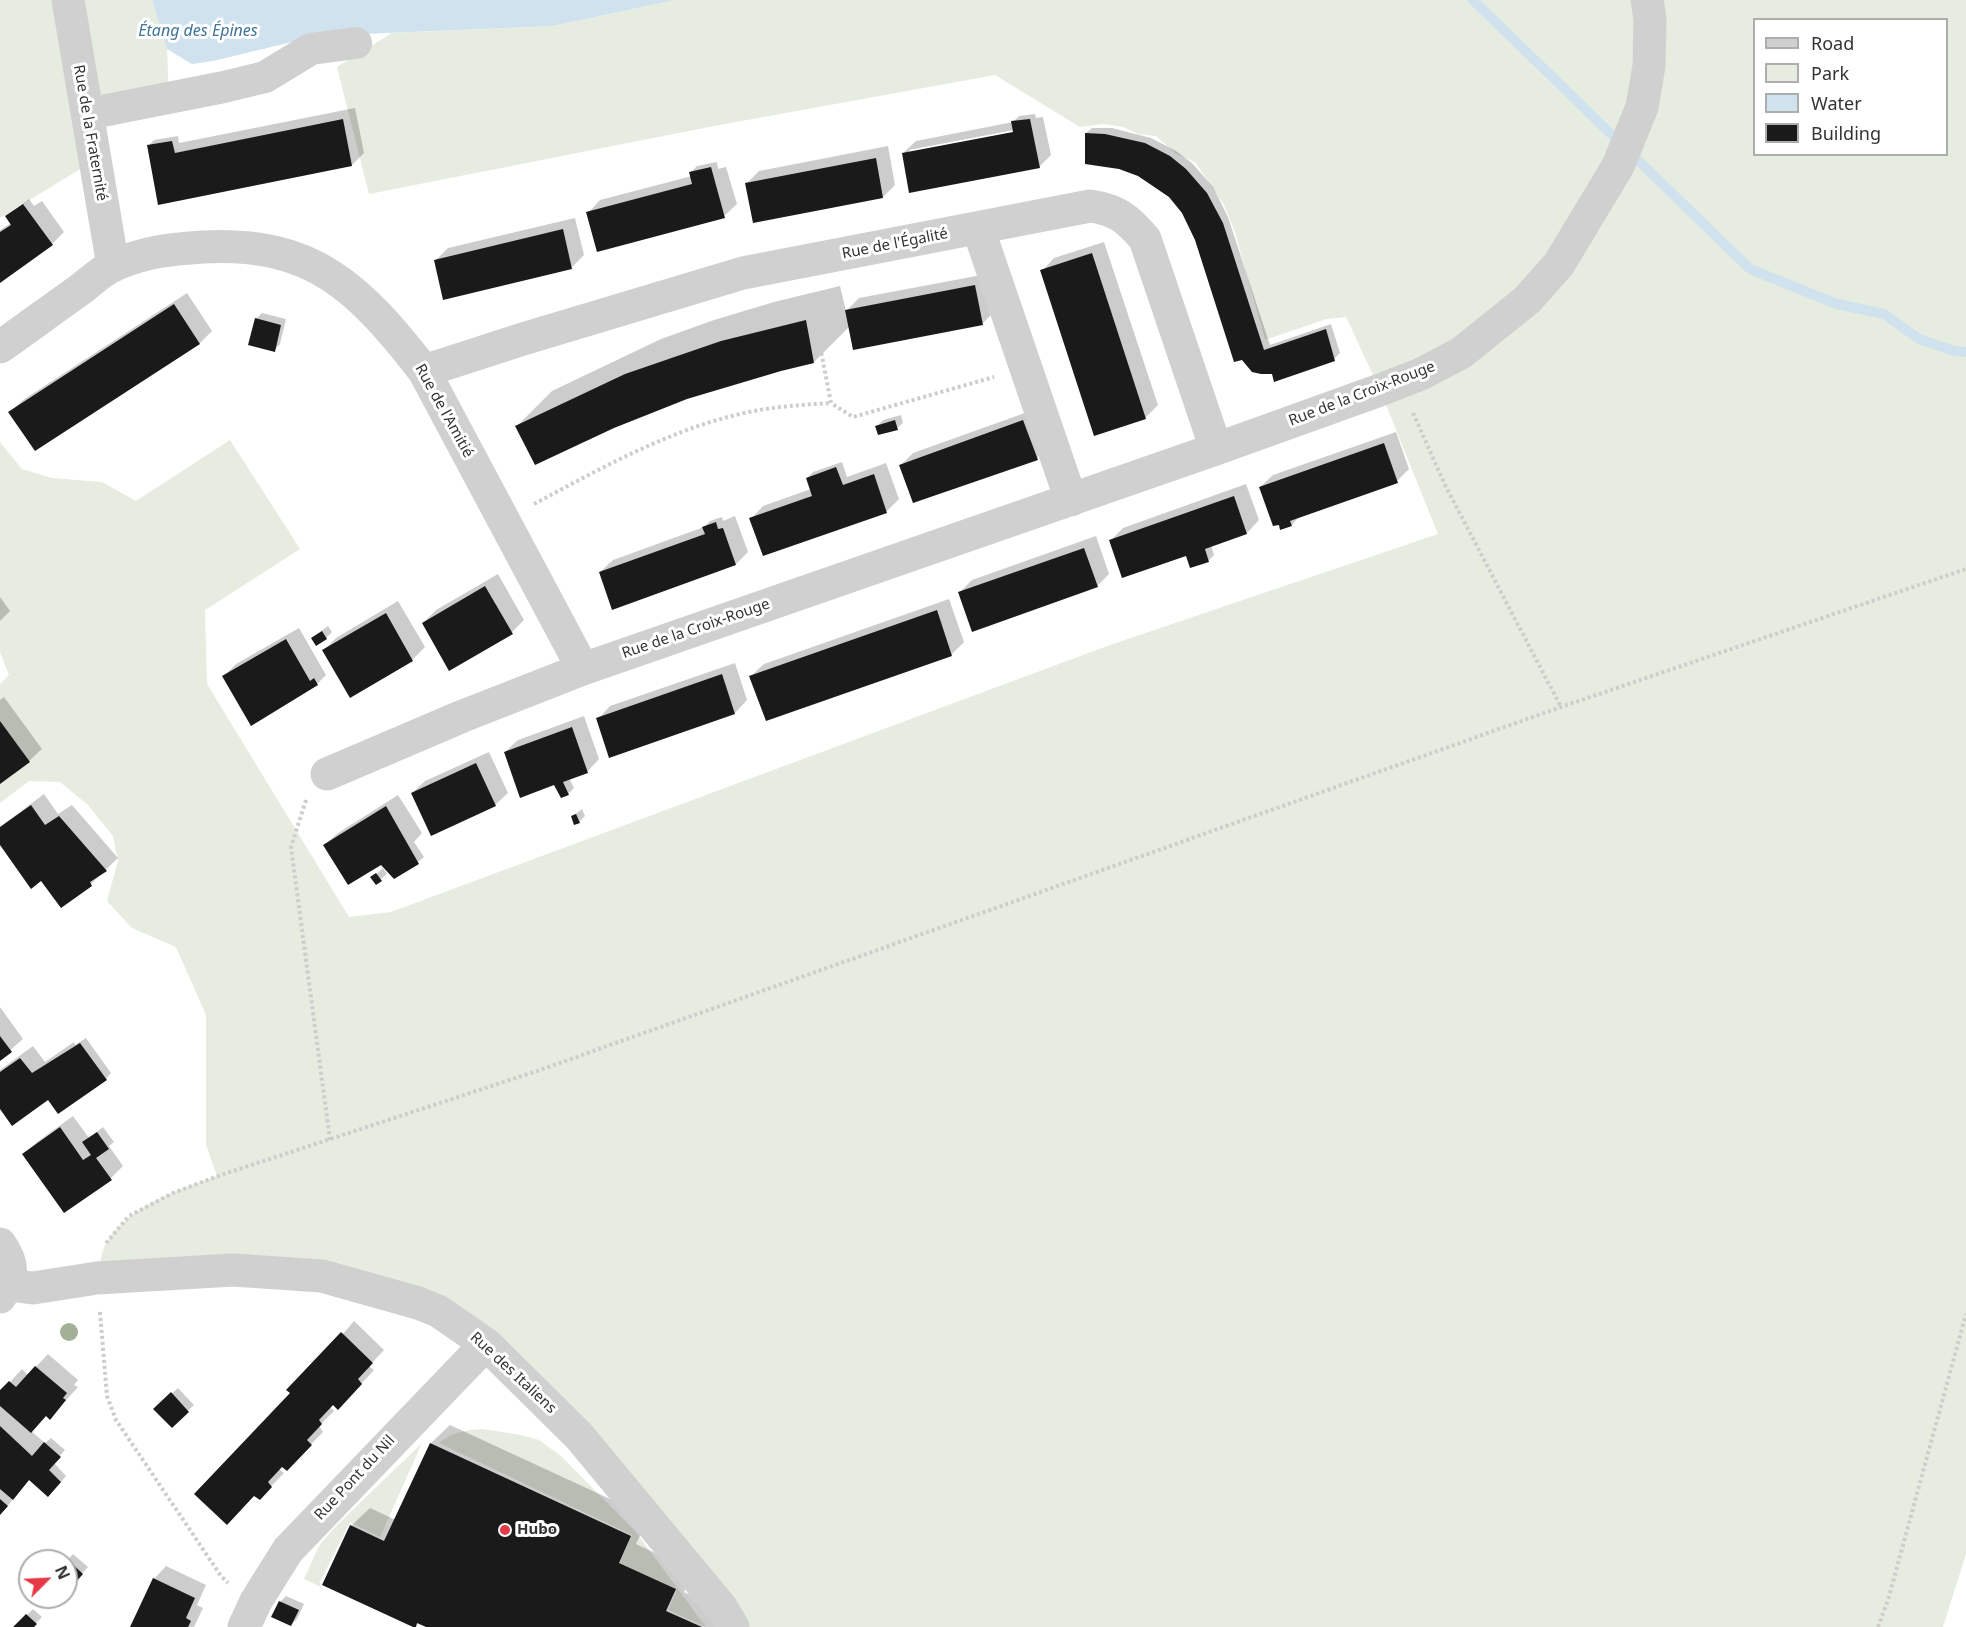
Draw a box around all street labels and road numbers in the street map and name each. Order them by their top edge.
street label: Rue de la Fraternité [69,64,111,202]
street label: Rue de l'Égalité [841,225,949,263]
street label: Rue de la Croix-Rouge [1286,358,1438,430]
street label: Rue de l'Amitié [411,361,477,461]
street label: Rue de la Croix-Rouge [620,595,772,663]
street label: Rue des Italiens [466,1328,560,1418]
street label: Rue Pont du Nil [311,1432,399,1524]

